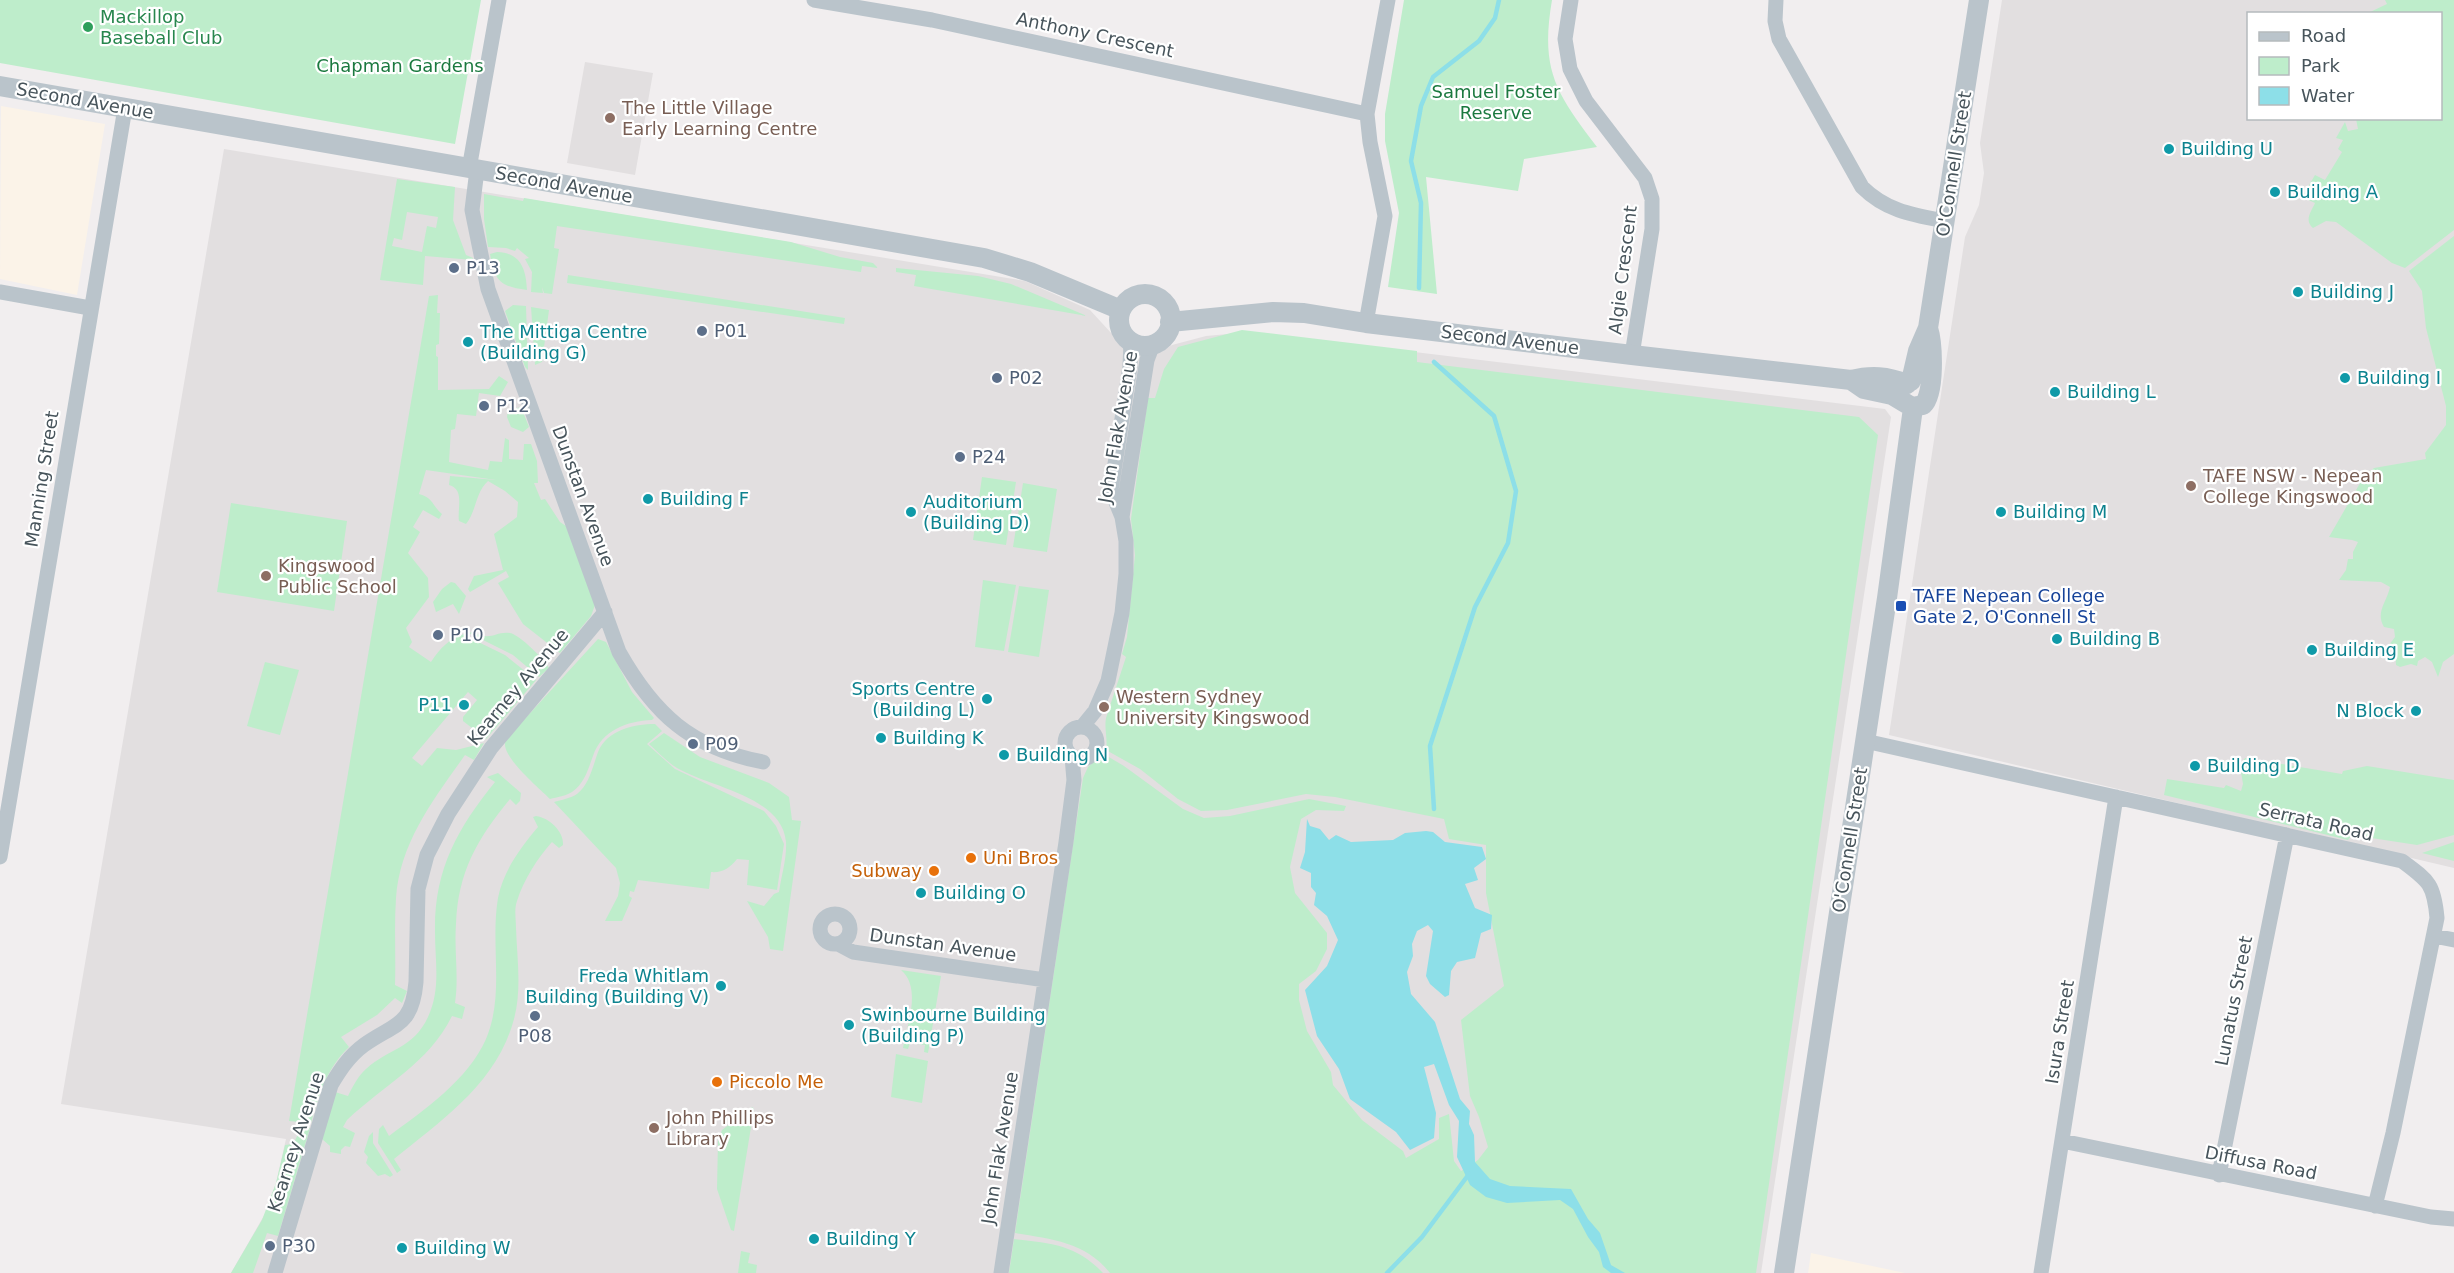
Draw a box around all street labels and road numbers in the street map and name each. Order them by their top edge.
street label: Anthony Crescent [1014,8,1176,61]
street label: Second Avenue [15,78,155,123]
street label: O'Connell Street [1932,90,1975,238]
street label: Second Avenue [494,162,634,207]
street label: Algie Crescent [1604,204,1641,336]
street label: Second Avenue [1440,321,1580,358]
street label: John Flak Avenue [1094,349,1141,506]
street label: Manning Street [20,409,63,549]
street label: Dunstan Avenue [548,423,619,569]
street label: Kearney Avenue [463,624,573,749]
street label: O'Connell Street [1828,766,1871,914]
street label: Serrata Road [2257,798,2375,845]
street label: Dunstan Avenue [868,924,1018,965]
street label: Lunatus Street [2211,934,2256,1068]
street label: Isura Street [2041,978,2078,1085]
street label: Kearney Avenue [263,1069,328,1214]
street label: John Flak Avenue [977,1070,1022,1227]
street label: Diffusa Road [2203,1141,2319,1184]

